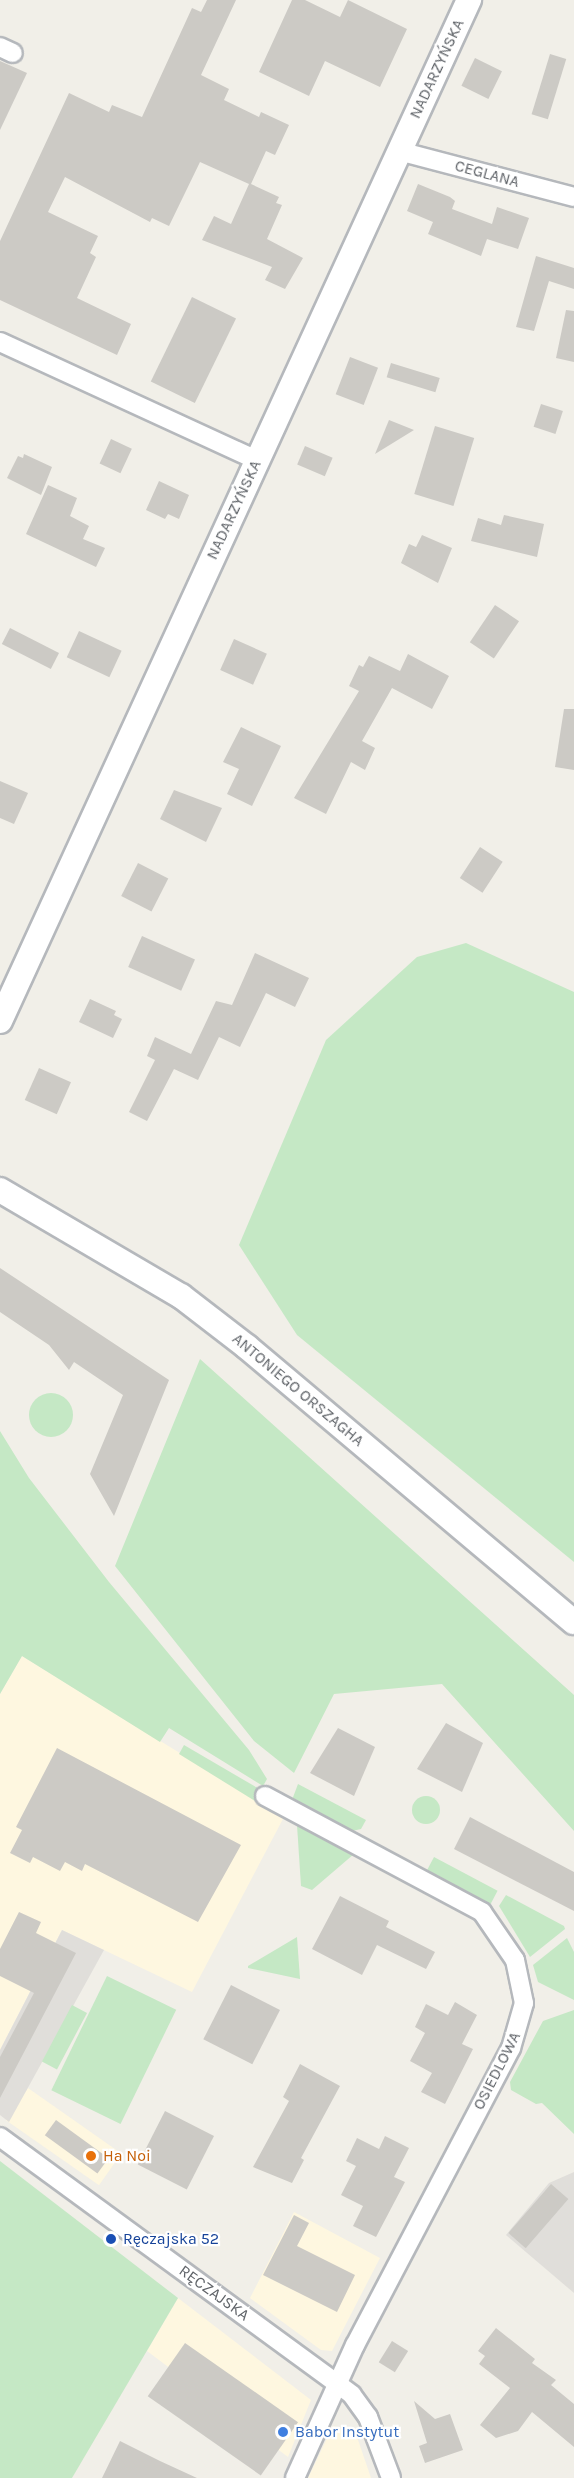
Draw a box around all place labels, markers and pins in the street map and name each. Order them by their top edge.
place label: Ha Noi [103,2146,151,2166]
marker: Ha Noi [84,2149,98,2163]
place label: Ręczajska 52 [123,2229,219,2249]
marker: Ręczajska 52 [104,2232,118,2246]
place label: Babor Instytut [295,2422,399,2442]
marker: Babor Instytut [276,2425,290,2439]

